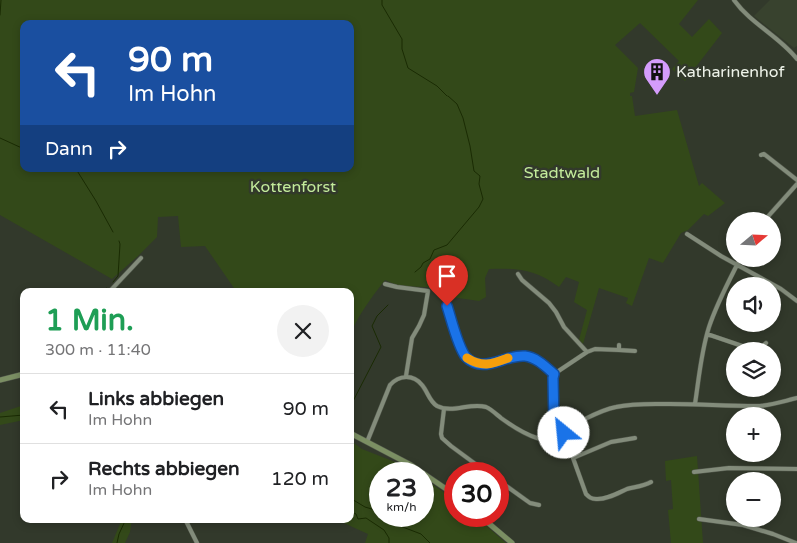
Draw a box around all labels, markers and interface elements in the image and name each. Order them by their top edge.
text: 90 m [128,39,213,81]
icon: left [45,40,110,105]
building icon: Katharinenhof [642,57,672,96]
place label: Katharinenhof [676,62,785,82]
text: Im Hohn [128,81,216,107]
icon: right [103,135,131,163]
text: Dann [45,138,93,160]
park label: Stadtwald [524,163,600,183]
park label: Kottenforst [250,177,336,197]
north arrow [726,212,781,268]
map controls [726,212,781,527]
pin [426,255,468,306]
icon: arrive [433,262,461,290]
button: sound [726,277,781,332]
text: 1 Min. [45,302,134,339]
button: close [277,305,329,357]
text: 300 m · 11:40 [45,340,151,360]
button: layers [726,342,781,397]
text: Links abbiegen [88,388,224,410]
icon: left [45,395,73,423]
text: 90 m [283,398,329,420]
position arrow [537,406,589,458]
button: + [726,407,781,462]
text: Im Hohn [88,410,152,430]
text: Rechts abbiegen [88,458,240,480]
speed limit sign: 30 [444,462,509,527]
icon: right [45,465,73,493]
text: 120 m [271,468,329,490]
button: − [726,472,781,527]
text: 23 [386,473,417,503]
text: Im Hohn [88,480,152,500]
text: km/h [386,500,417,514]

